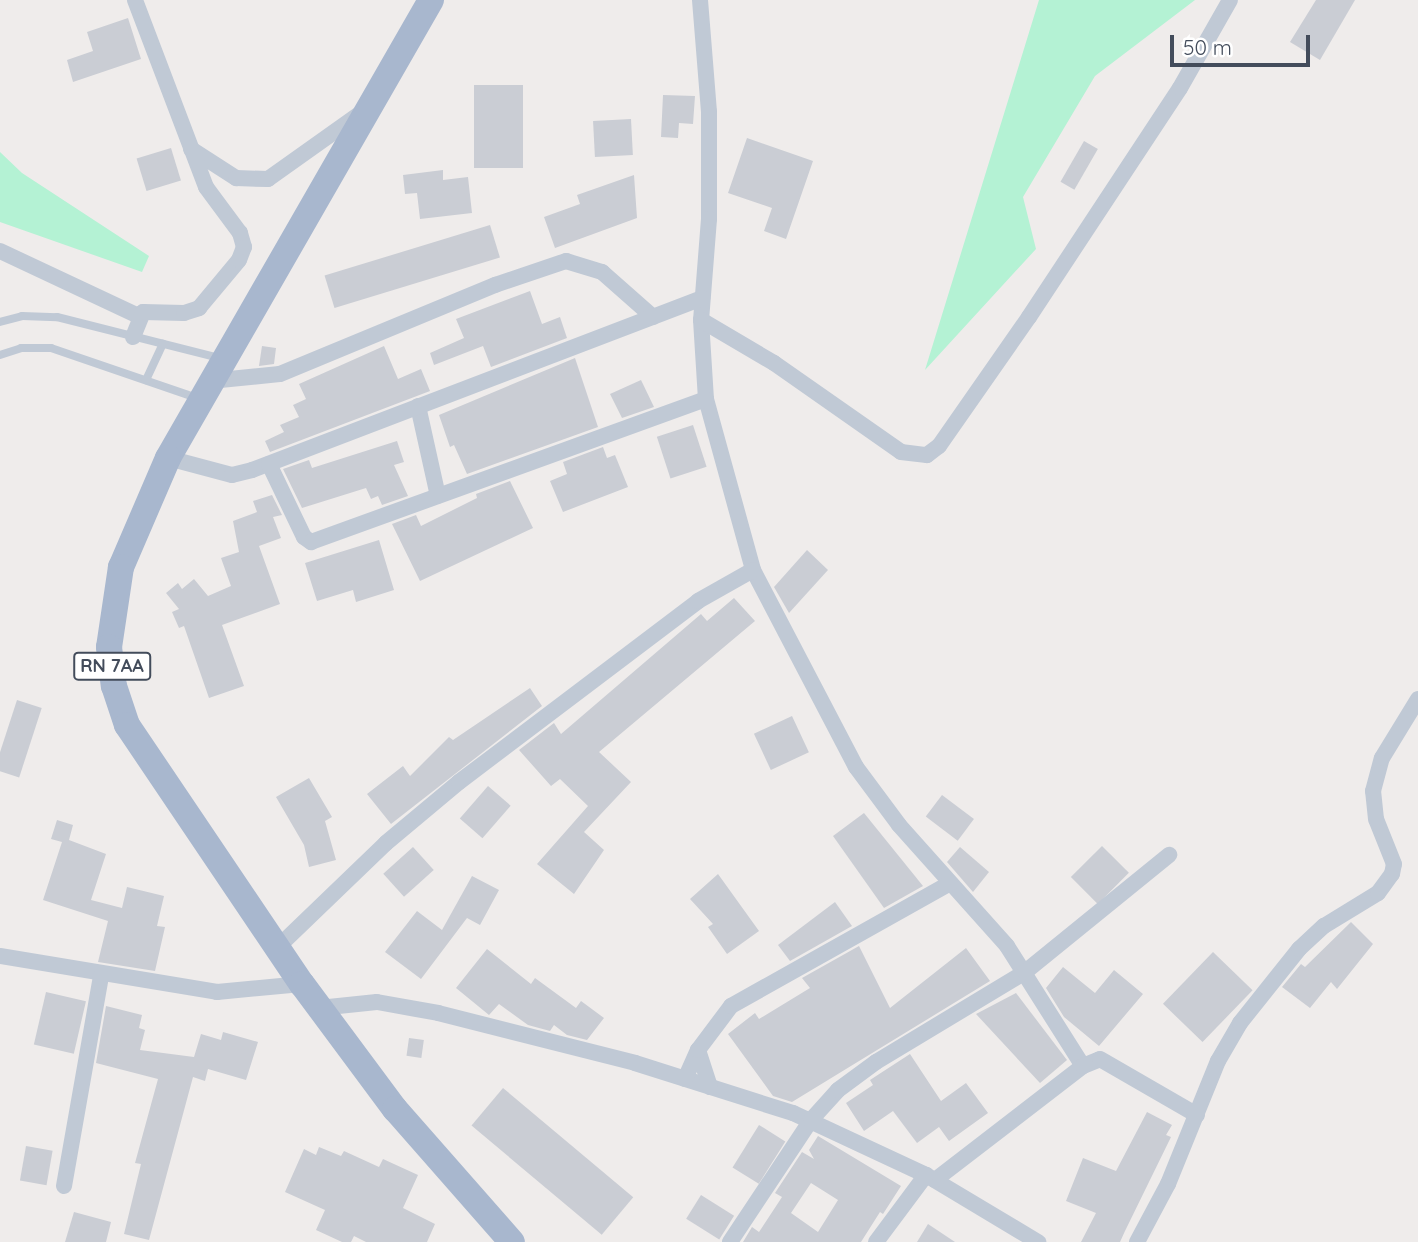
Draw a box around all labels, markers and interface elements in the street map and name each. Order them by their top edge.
scale bar [1173,21,1313,65]
text: 50 m [1183,34,1232,60]
road number: RN 7AA [72,652,152,680]

